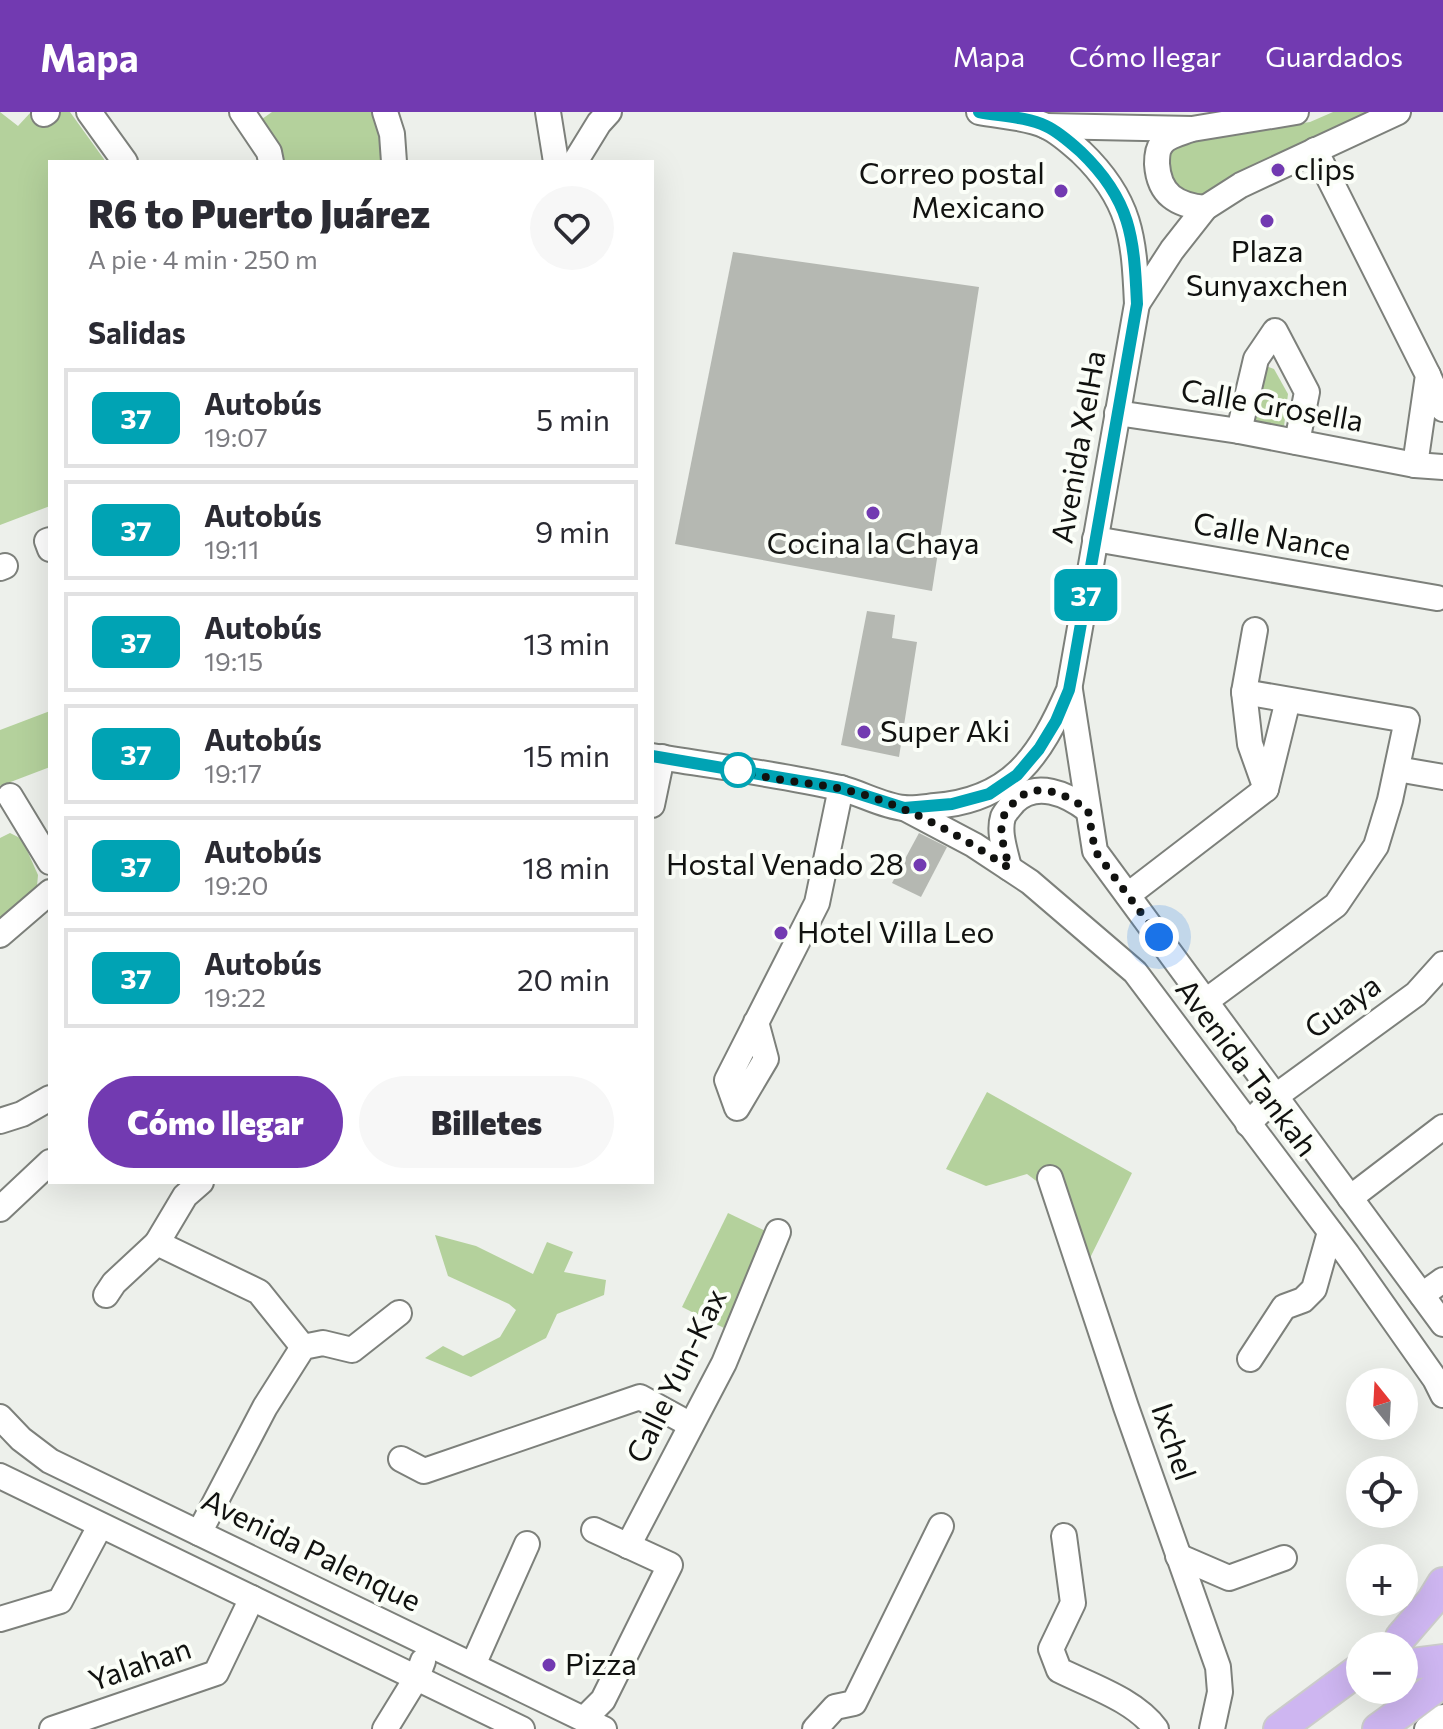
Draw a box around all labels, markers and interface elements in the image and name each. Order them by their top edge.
text: Mapa [40,33,139,80]
text: Mapa [953,39,1025,73]
text: Cómo llegar [1069,39,1221,73]
text: Guardados [1265,39,1403,73]
place label: clips [1294,149,1355,186]
place label: Correo postal Mexicano [859,153,1045,224]
marker: clips [1269,161,1287,179]
marker: Correo postal Mexicano [1052,182,1070,200]
button: heart [530,186,614,270]
text: R6 to Puerto Juárez [88,189,430,236]
marker: Plaza Sunyaxchen [1258,212,1276,230]
place label: Plaza Sunyaxchen [1186,231,1348,302]
text: A pie · 4 min · 250 m [88,243,318,274]
text: Salidas [88,313,186,350]
street label: Avenida XelHa [1041,347,1112,546]
street label: Calle Grosella [1178,369,1367,438]
text: Autobús [204,384,322,421]
text: 5 min [536,400,610,437]
text: 37 [120,401,152,435]
text: 19:07 [204,421,268,452]
text: Autobús [204,496,322,533]
street label: Calle Nance [1191,502,1354,567]
marker: Cocina la Chaya [864,504,882,522]
text: 9 min [535,512,610,549]
text: 37 [120,513,152,547]
place label: Cocina la Chaya [767,523,979,560]
text: 19:11 [204,533,259,564]
line badge: 37 [1050,569,1122,621]
text: 37 [1070,578,1102,612]
text: Autobús [204,608,322,645]
text: 13 min [523,624,610,661]
text: 37 [120,625,152,659]
text: 19:15 [204,645,263,676]
place label: Super Aki [880,711,1010,748]
text: Autobús [204,720,322,757]
marker: Super Aki [855,723,873,741]
text: 15 min [523,736,610,773]
text: 37 [120,737,152,771]
unlabelled marker [721,753,755,787]
text: 19:17 [204,757,262,788]
text: Autobús [204,832,322,869]
place label: Hostal Venado 28 [666,844,904,881]
text: 18 min [522,848,610,885]
text: 37 [120,849,152,883]
marker: Hostal Venado 28 [911,856,929,874]
text: 19:20 [204,869,268,900]
place label: Hotel Villa Leo [797,912,994,949]
your location [1139,917,1179,957]
marker: Hotel Villa Leo [772,924,790,942]
text: Autobús [204,944,322,981]
text: 20 min [517,960,610,997]
text: 37 [120,961,152,995]
street label: Guaya [1296,965,1387,1045]
street label: Avenida Tankah [1169,970,1327,1163]
text: 19:22 [204,981,266,1012]
button: Cómo llegar [88,1076,343,1168]
button: Billetes [359,1076,614,1168]
street label: Calle Yun-Kax [617,1282,733,1468]
north arrow [1346,1368,1418,1440]
map controls [1346,1368,1418,1704]
street label: Ixchel [1145,1398,1206,1485]
button: locate [1346,1456,1418,1528]
street label: Avenida Palenque [197,1480,428,1618]
button: + [1346,1544,1418,1616]
street label: Yalahan [83,1628,195,1697]
button: − [1346,1632,1418,1704]
place label: Pizza [565,1644,637,1681]
marker: Pizza [540,1656,558,1674]

